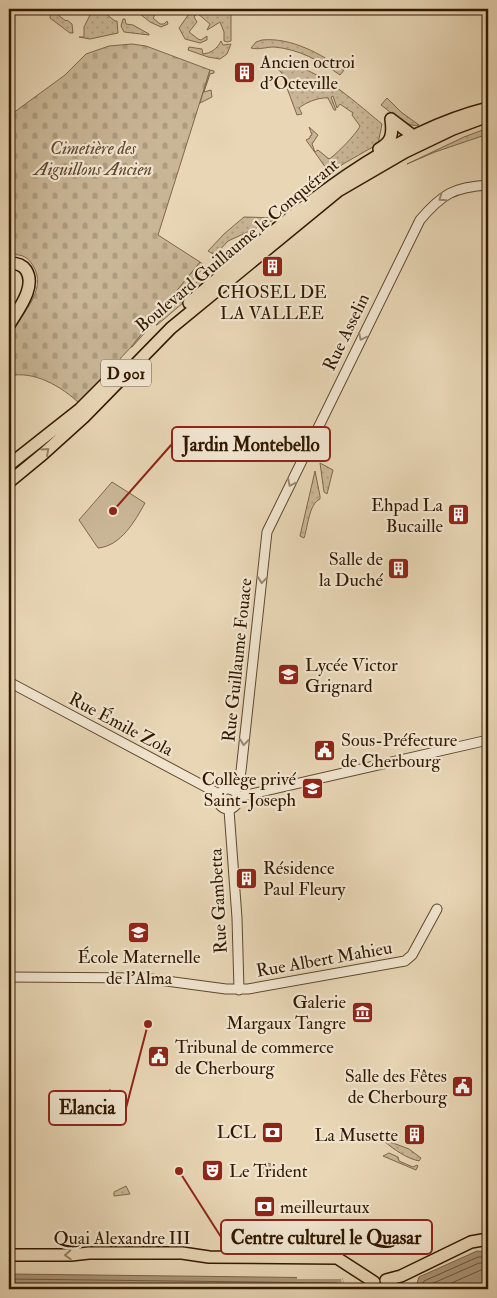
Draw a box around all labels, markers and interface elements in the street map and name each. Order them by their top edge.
place label: Ancien octroi d'Octeville [259,51,355,95]
building icon: Ancien octroi d'Octeville [232,60,256,84]
park label: Cimetière des Aiguillons Ancien [32,137,152,181]
street label: Boulevard Guillaume le Conquérant [131,153,344,337]
one-way arrow [439,192,448,201]
building icon: CHOSEL DE LA VALLEE [260,255,284,279]
place label: CHOSEL DE LA VALLEE [217,281,327,325]
street label: Rue Asselin [318,290,375,375]
one-way arrow [358,332,368,341]
road number: D 901 [101,359,151,386]
callout: Jardin Montebello [172,427,330,461]
text: Jardin Montebello [181,433,320,457]
one-way arrow [41,448,50,457]
one-way arrow [287,478,297,487]
place label: Ehpad La Bucaille [371,494,444,538]
building icon: Ehpad La Bucaille [447,503,471,527]
place label: Salle de la Duché [319,548,383,592]
building icon: Salle de la Duché [387,557,411,581]
street label: Rue Guillaume Fouace [217,576,258,743]
one-way arrow [257,576,268,584]
place label: Lycée Victor Grignard [305,654,398,698]
school or university icon: Lycée Victor Grignard [277,663,301,687]
street label: Rue Émile Zola [65,687,177,762]
place label: Sous-Préfecture de Cherbourg [341,729,458,773]
one-way arrow [239,738,250,746]
public building icon: Sous-Préfecture de Cherbourg [313,738,337,762]
place label: Collège privé Saint-Joseph [202,768,297,812]
school or university icon: Collège privé Saint-Joseph [300,777,324,801]
street label: Rue Gambetta [204,847,233,954]
place label: Résidence Paul Fleury [263,857,347,901]
building icon: Résidence Paul Fleury [235,866,259,890]
school or university icon: École Maternelle de l'Alma [127,920,151,944]
street label: Rue Albert Mahieu [254,936,394,983]
place label: École Maternelle de l'Alma [78,946,201,990]
place label: Galerie Margaux Tangre [226,991,346,1035]
museum icon: Galerie Margaux Tangre [350,1000,374,1024]
place label: Tribunal de commerce de Cherbourg [175,1036,334,1080]
public building icon: Tribunal de commerce de Cherbourg [147,1045,171,1069]
place label: Salle des Fêtes de Cherbourg [345,1065,448,1109]
public building icon: Salle des Fêtes de Cherbourg [451,1074,475,1098]
callout: Elancia [49,1091,126,1125]
text: Elancia [59,1096,117,1120]
bank icon: LCL [260,1120,284,1144]
place label: LCL [217,1121,256,1144]
building icon: La Musette [402,1123,426,1147]
place label: La Musette [314,1124,398,1147]
theatre icon: Le Trident [201,1159,225,1183]
place label: Le Trident [229,1160,308,1183]
bank icon: meilleurtaux [252,1195,276,1219]
place label: meilleurtaux [280,1196,369,1219]
callout: Centre culturel le Quasar [221,1220,432,1254]
text: Centre culturel le Quasar [231,1226,422,1250]
street label: Quai Alexandre III [53,1227,191,1250]
one-way arrow [63,1249,71,1260]

